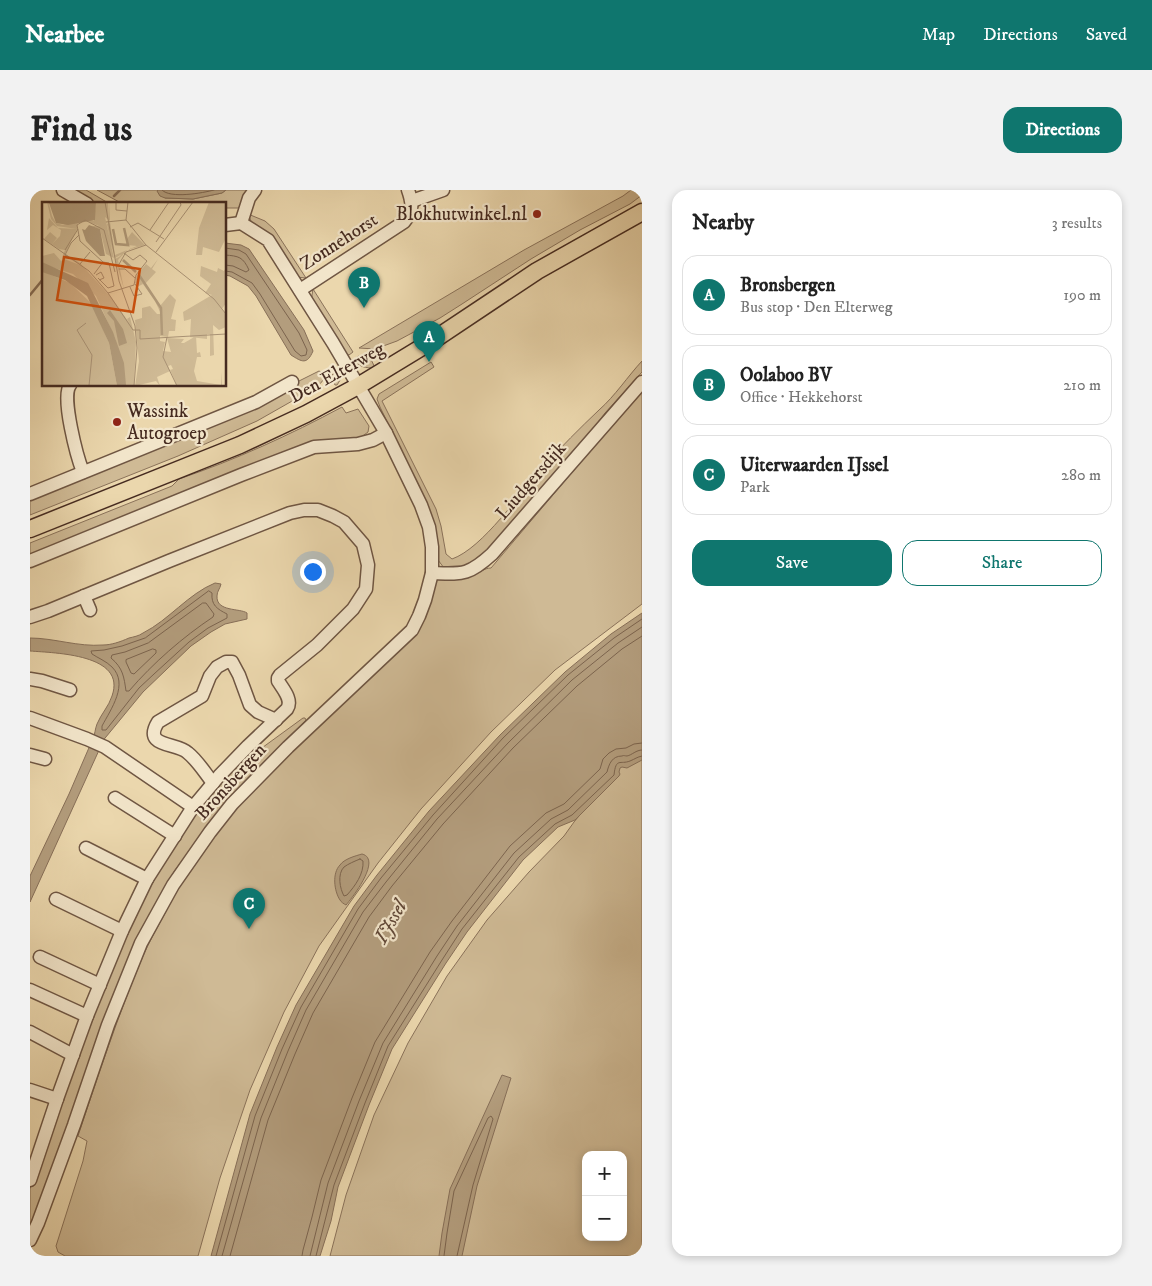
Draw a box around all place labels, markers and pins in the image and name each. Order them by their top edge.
place label: Blokhutwinkel.nl [396,203,527,226]
marker: Blokhutwinkel.nl [531,208,543,220]
pin: B [348,267,380,308]
pin: A [413,321,445,362]
place label: Wassink Autogroep [126,400,207,445]
marker: Wassink Autogroep [111,416,123,428]
pin: C [233,888,265,929]

